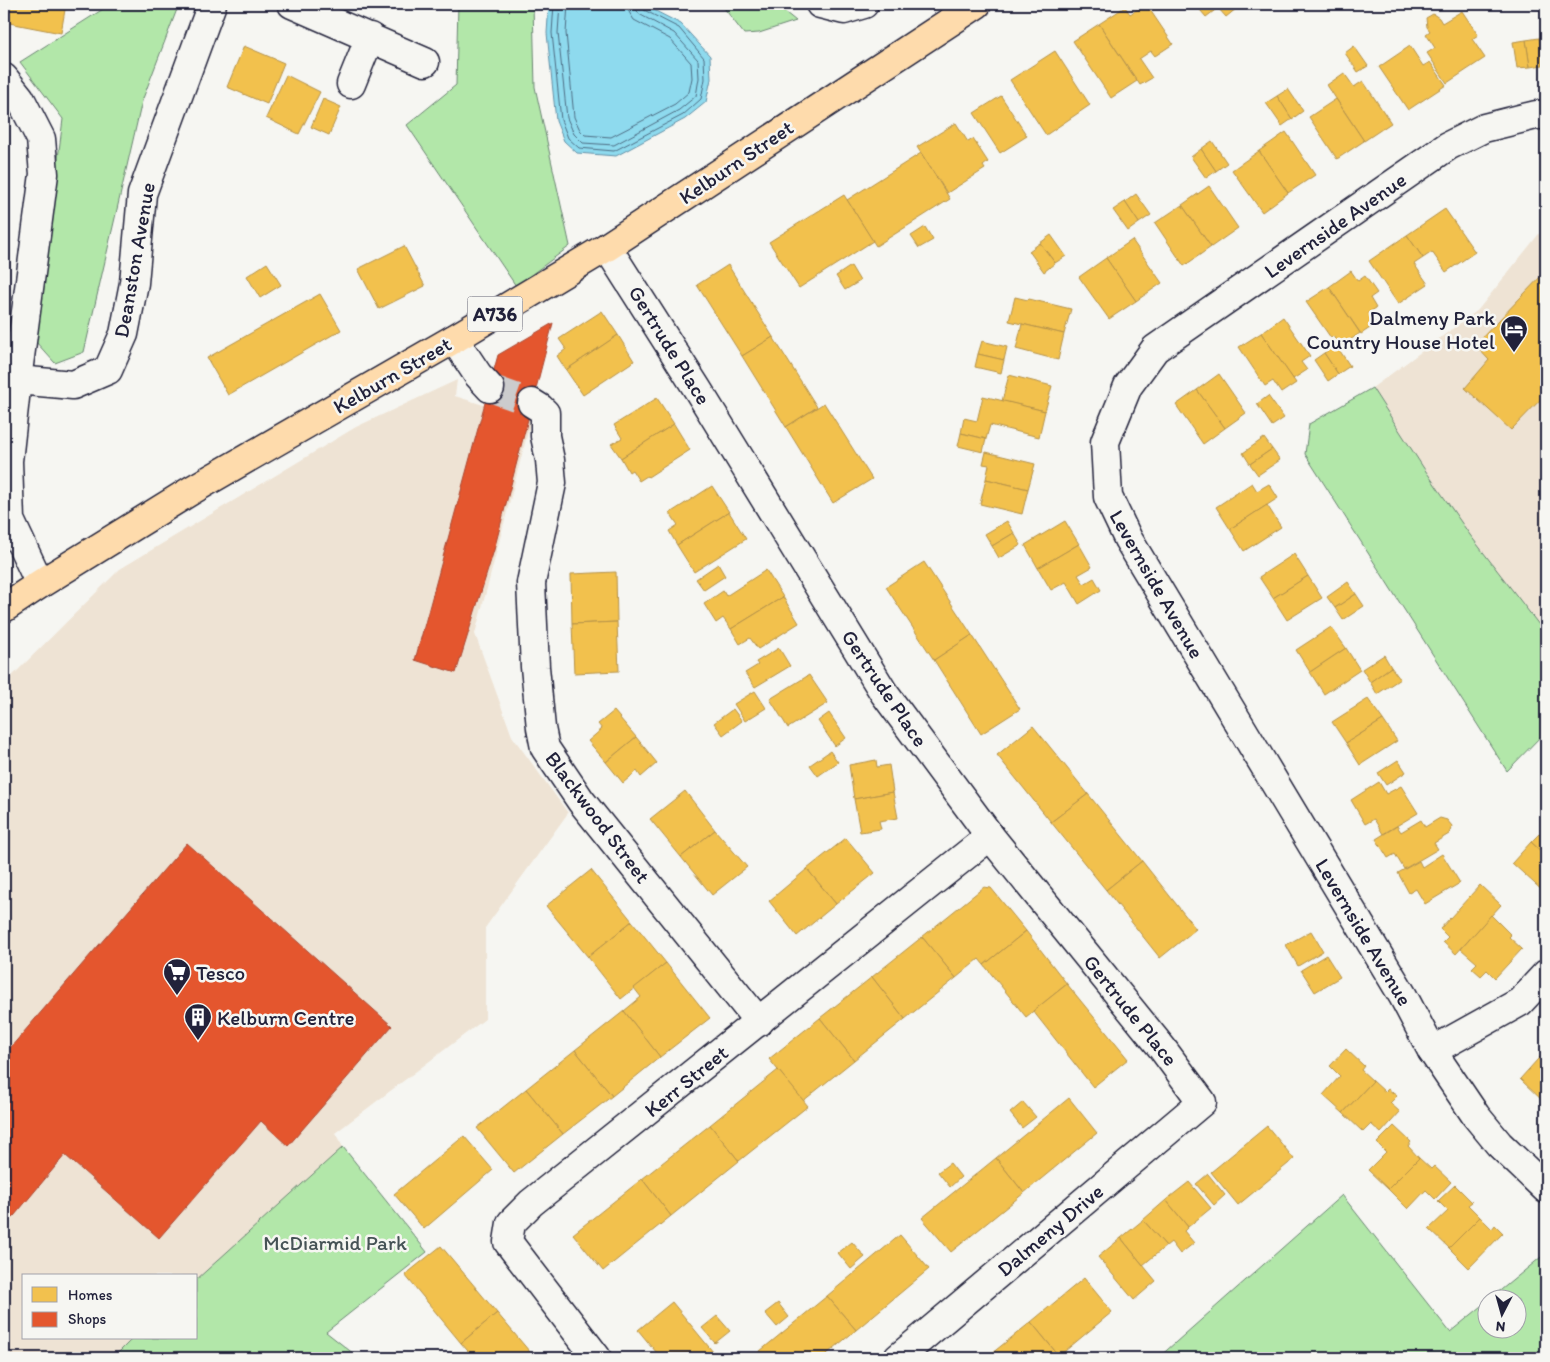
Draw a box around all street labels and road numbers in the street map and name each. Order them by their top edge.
street label: Kelburn Street [674,115,798,209]
street label: Levernside Avenue [1259,167,1411,283]
street label: Deanston Avenue [108,180,160,340]
street label: Gertrude Place [623,281,717,409]
road number: A736 [468,296,522,332]
street label: Kelburn Street [328,331,456,419]
street label: Levernside Avenue [1104,505,1210,663]
street label: Gertrude Place [837,625,933,751]
street label: Blackwood Street [540,746,656,888]
street label: Levernside Avenue [1310,854,1418,1010]
street label: Gertrude Place [1079,949,1183,1071]
street label: Kerr Street [639,1040,733,1122]
street label: Dalmeny Drive [992,1178,1108,1282]

